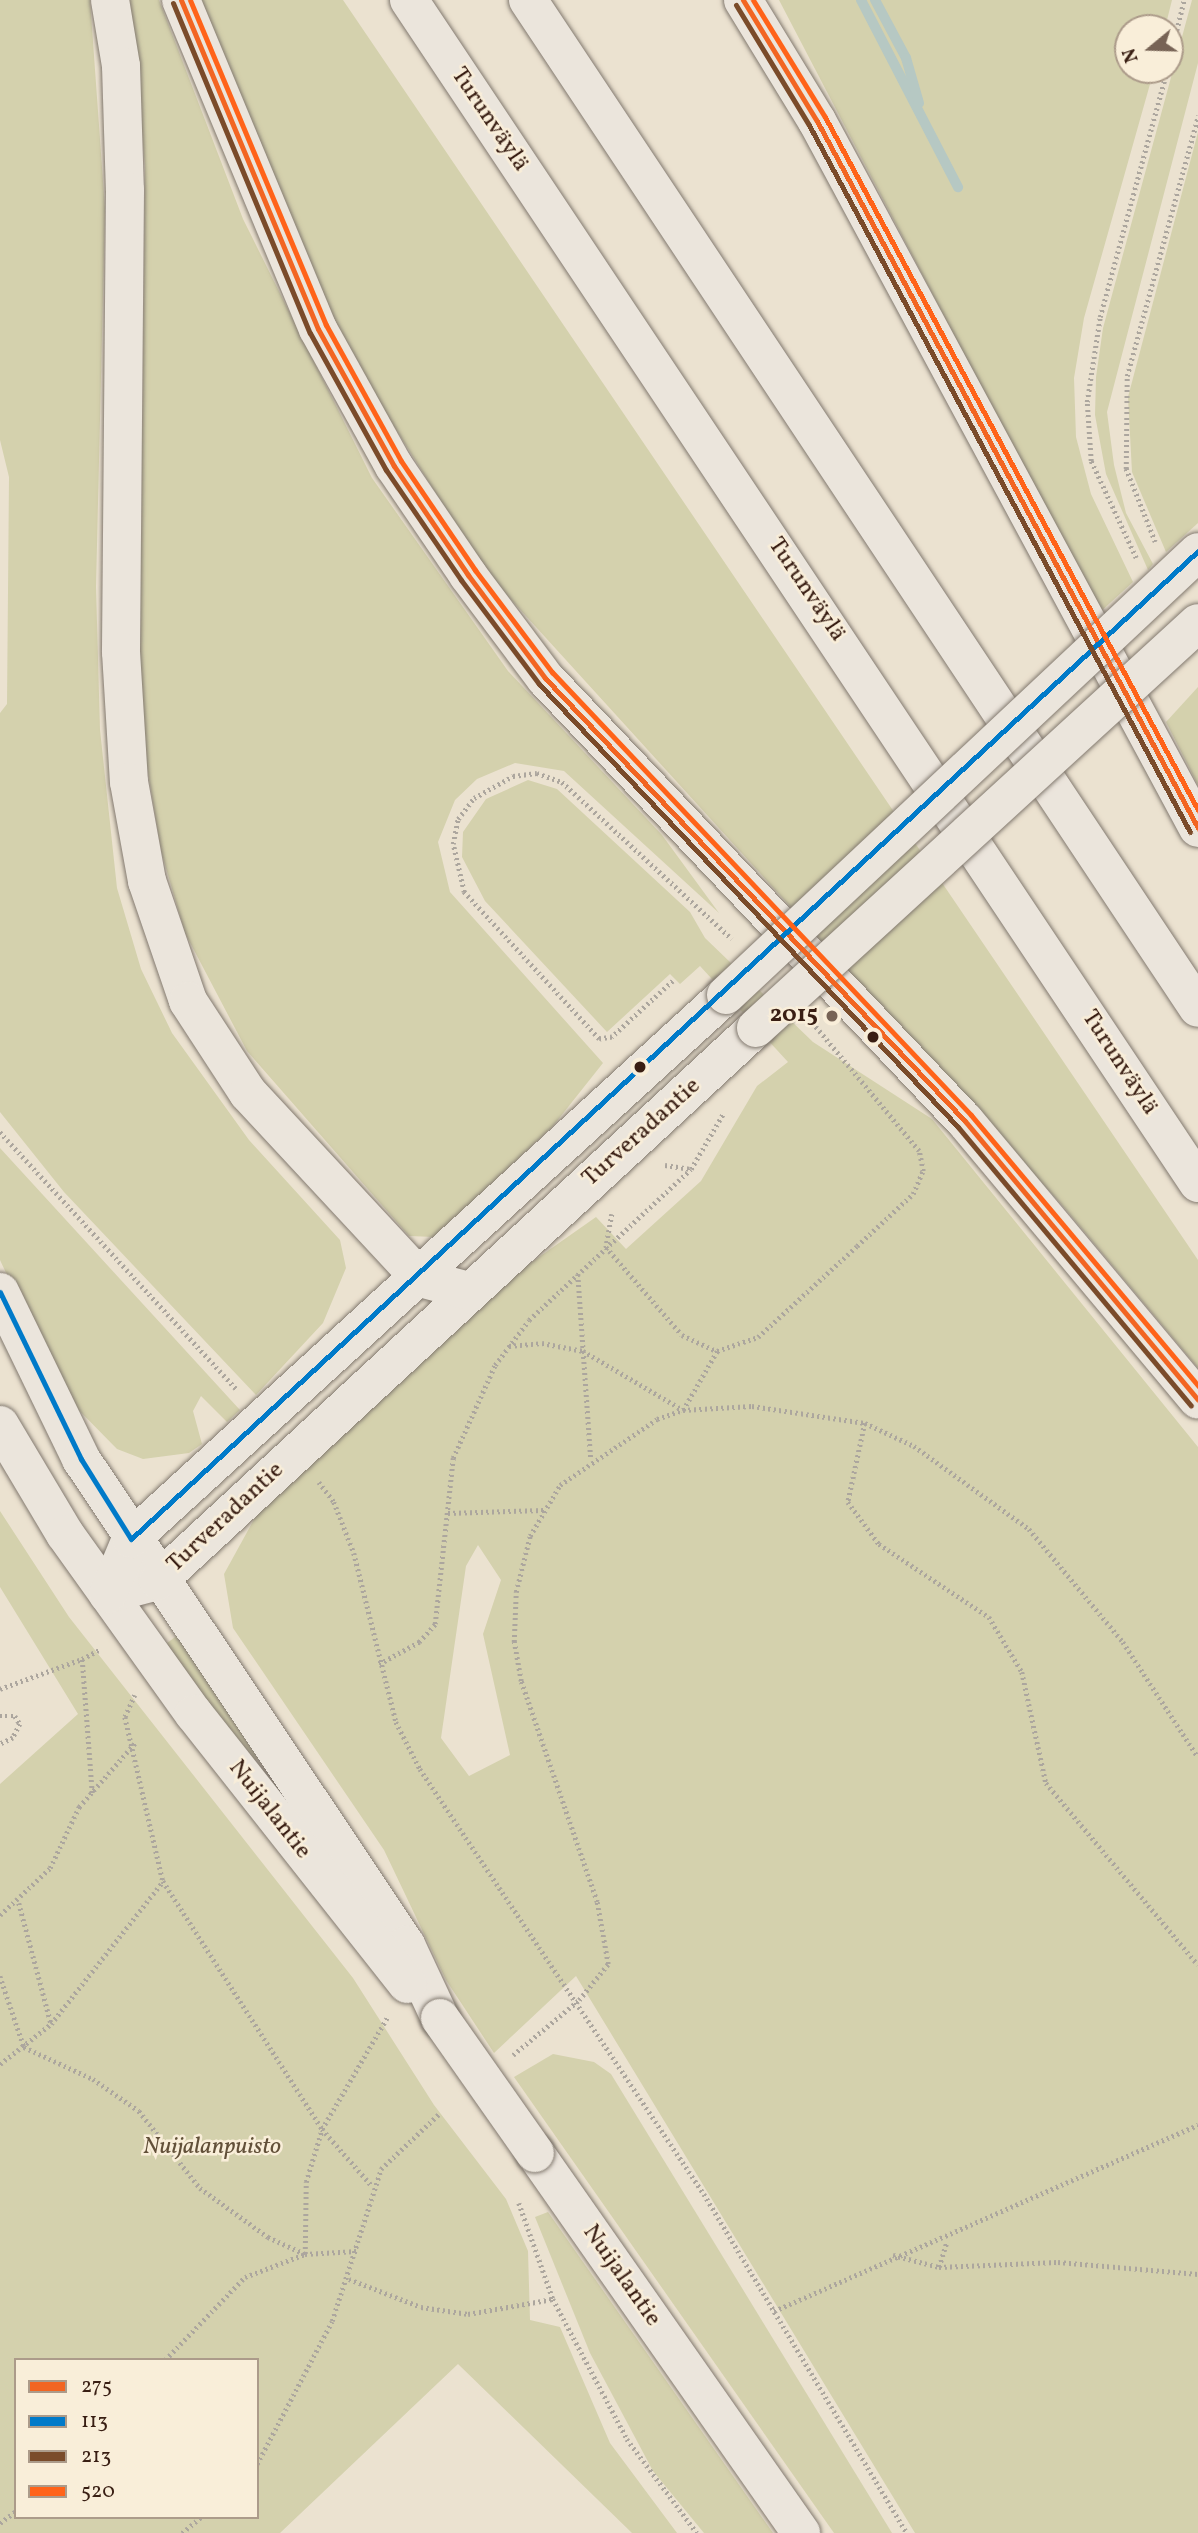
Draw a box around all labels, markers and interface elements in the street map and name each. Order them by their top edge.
north arrow [1114,14,1184,84]
text: N [1117,44,1146,66]
street label: Turunväylä [444,62,534,178]
street label: Turunväylä [761,532,851,648]
place label: 2015 [770,1002,818,1030]
street label: Turunväylä [1074,1005,1164,1121]
marker: 2015 [824,1008,840,1024]
unlabelled marker [866,1030,880,1044]
unlabelled marker [633,1060,647,1074]
street label: Turveradantie [577,1072,707,1194]
street label: Turveradantie [162,1457,290,1579]
street label: Nuijalantie [221,1755,317,1865]
park label: Nuijalanpuisto [143,2134,281,2162]
street label: Nuijalantie [575,2220,667,2332]
legend [14,2358,259,2519]
text: 275 [81,2372,112,2401]
text: 113 [81,2407,108,2436]
text: 213 [81,2442,111,2471]
text: 520 [81,2477,115,2506]

